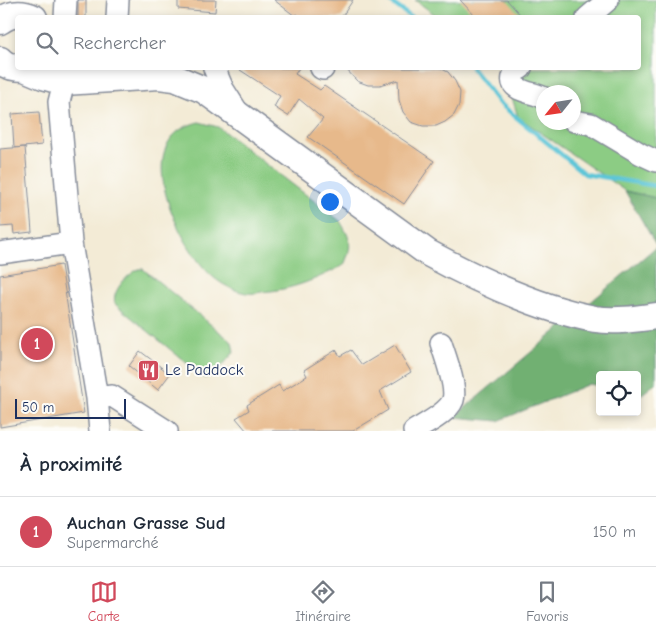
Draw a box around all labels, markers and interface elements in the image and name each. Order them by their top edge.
search box [15,15,641,70]
icon: search [33,29,61,57]
text: Rechercher [73,32,166,54]
north arrow [536,85,581,130]
your location [317,189,343,215]
pin: 1 [21,325,53,363]
restaurant icon: Le Paddock [137,358,161,382]
place label: Le Paddock [165,361,244,379]
map controls [596,371,641,416]
button: locate [596,371,641,416]
scale bar [15,396,126,419]
text: 50 m [22,399,54,416]
text: À proximité [20,452,122,476]
text: Auchan Grasse Sud [67,512,226,534]
text: 1 [33,523,39,541]
text: 150 m [593,523,636,541]
text: Supermarché [67,534,159,552]
tab: Carte [88,578,120,625]
tab: Itinéraire [295,578,351,625]
tab: Favoris [526,578,568,625]

